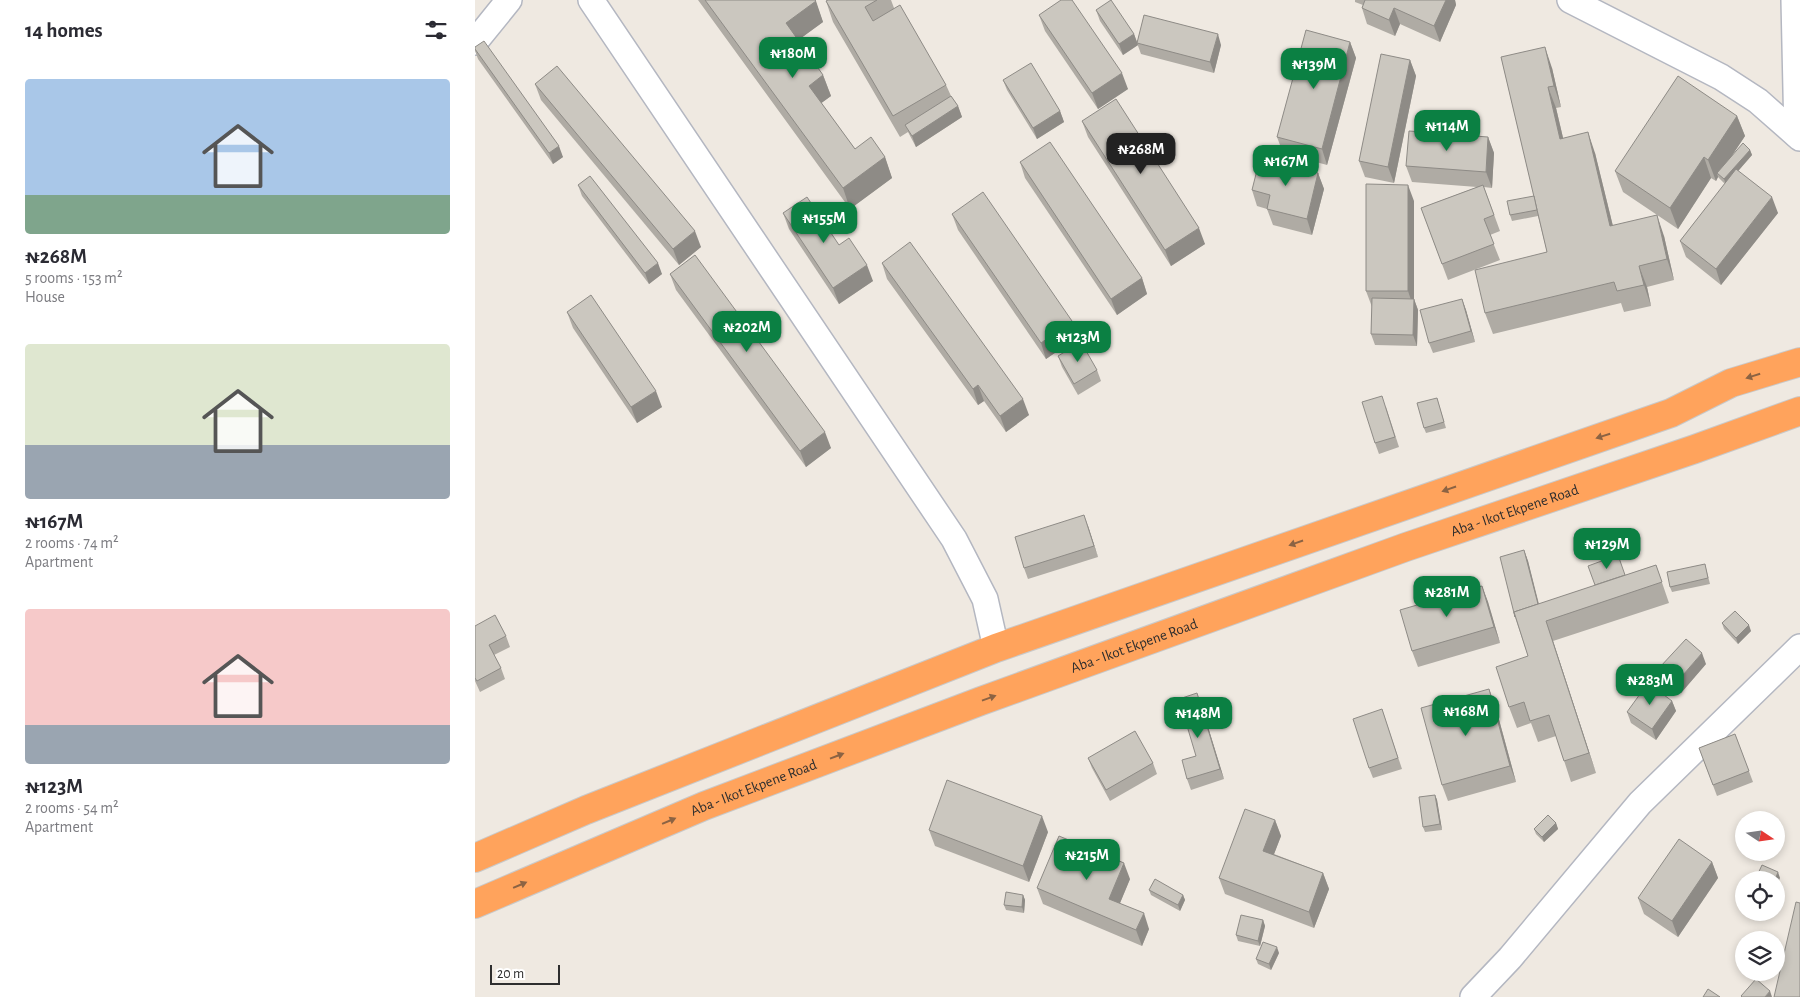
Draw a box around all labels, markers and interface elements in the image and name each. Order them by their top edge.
icon: filters [422,16,450,44]
text: 14 homes [25,20,103,41]
pin: ₦180M [758,36,828,79]
text: ₦180M [770,45,816,61]
pin: ₦139M [1279,48,1349,90]
text: ₦139M [1292,56,1336,72]
pin: ₦114M [1412,110,1482,152]
icon: home [193,111,283,201]
text: ₦114M [1425,118,1469,134]
pin: ₦268M [1106,132,1176,175]
text: ₦268M [1117,141,1165,157]
pin: ₦167M [1251,144,1321,187]
text: ₦167M [1264,153,1308,169]
pin: ₦155M [789,202,859,244]
text: ₦155M [802,210,846,226]
text: ₦268M [25,246,87,267]
text: 5 rooms · 153 m² [25,270,123,286]
text: House [25,289,65,305]
pin: ₦202M [712,310,782,353]
text: ₦202M [723,319,771,335]
pin: ₦123M [1043,320,1113,363]
text: ₦123M [1056,329,1100,345]
one-way arrow [1746,373,1761,381]
icon: home [193,376,283,466]
one-way arrow [1595,432,1610,440]
street label: Aba - Ikot Ekpene Road [1449,482,1581,539]
one-way arrow [1441,485,1456,493]
text: ₦167M [25,511,83,532]
pin: ₦129M [1572,528,1642,570]
text: 2 rooms · 74 m² [25,535,119,551]
text: ₦129M [1584,536,1630,552]
one-way arrow [1288,539,1303,547]
text: Apartment [25,554,93,570]
pin: ₦281M [1412,576,1482,618]
text: ₦281M [1424,584,1470,600]
street label: Aba - Ikot Ekpene Road [1069,616,1200,676]
icon: home [193,641,283,731]
pin: ₦283M [1615,664,1685,706]
text: ₦283M [1627,672,1673,688]
one-way arrow [982,694,997,702]
pin: ₦168M [1431,694,1501,737]
pin: ₦148M [1163,696,1233,739]
text: ₦168M [1443,703,1489,719]
text: ₦148M [1175,705,1221,721]
one-way arrow [830,752,845,760]
street label: Aba - Ikot Ekpene Road [688,757,819,819]
text: ₦123M [25,776,83,797]
text: 2 rooms · 54 m² [25,800,119,816]
north arrow [1735,811,1785,861]
map controls [1735,811,1785,981]
one-way arrow [662,817,676,825]
text: Apartment [25,819,93,835]
pin: ₦215M [1052,838,1122,881]
text: ₦215M [1065,847,1109,863]
button: locate [1735,871,1785,921]
one-way arrow [513,880,527,888]
button: layers [1735,931,1785,981]
scale bar [490,962,560,985]
text: 20 m [497,967,524,981]

